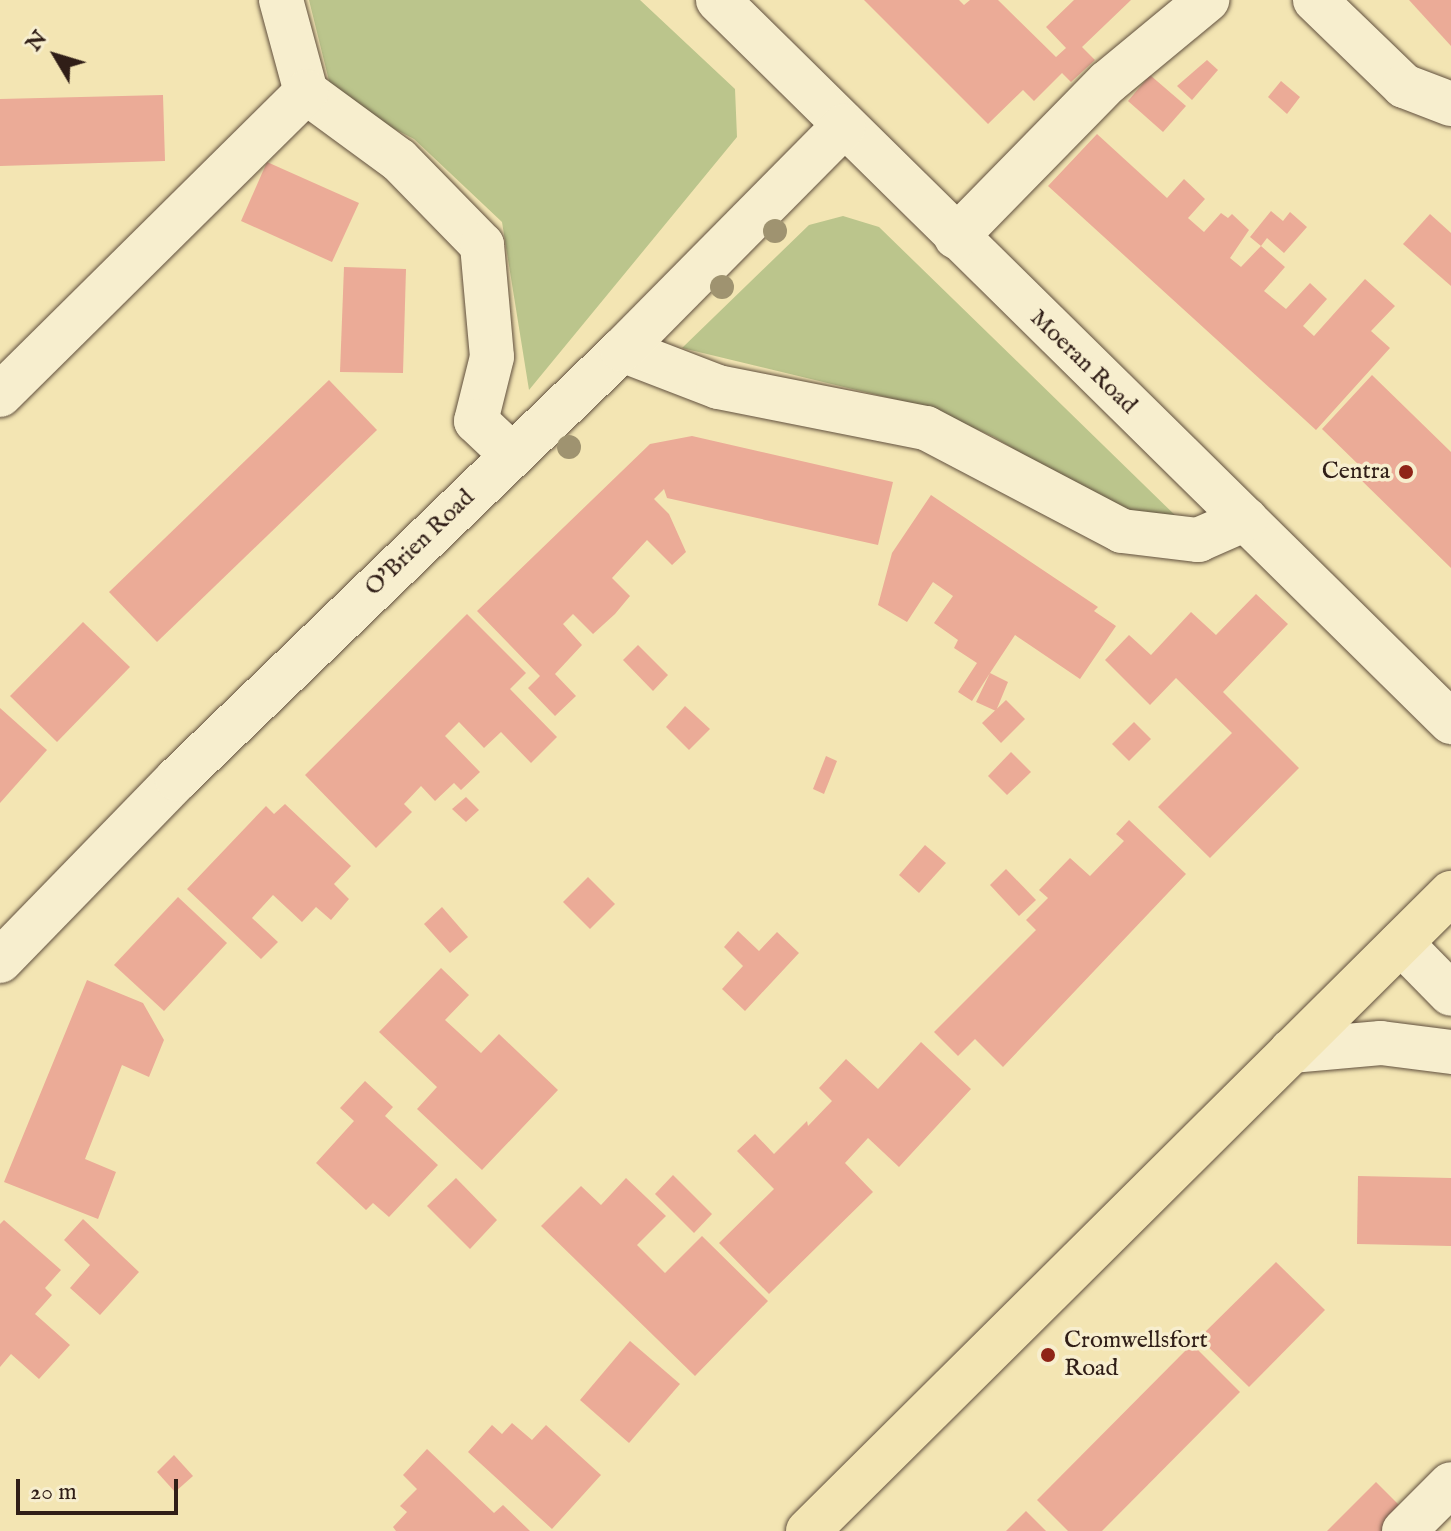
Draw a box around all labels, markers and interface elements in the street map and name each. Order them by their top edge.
north arrow [16,16,96,96]
text: N [20,25,54,57]
street label: Moeran Road [1023,304,1143,420]
place label: Centra [1322,458,1390,486]
marker: Centra [1397,463,1415,481]
street label: O'Brien Road [359,484,481,602]
place label: Cromwellsfort Road [1064,1327,1208,1383]
marker: Cromwellsfort Road [1039,1346,1057,1364]
scale bar [20,1463,182,1513]
text: 20 m [30,1477,77,1508]

